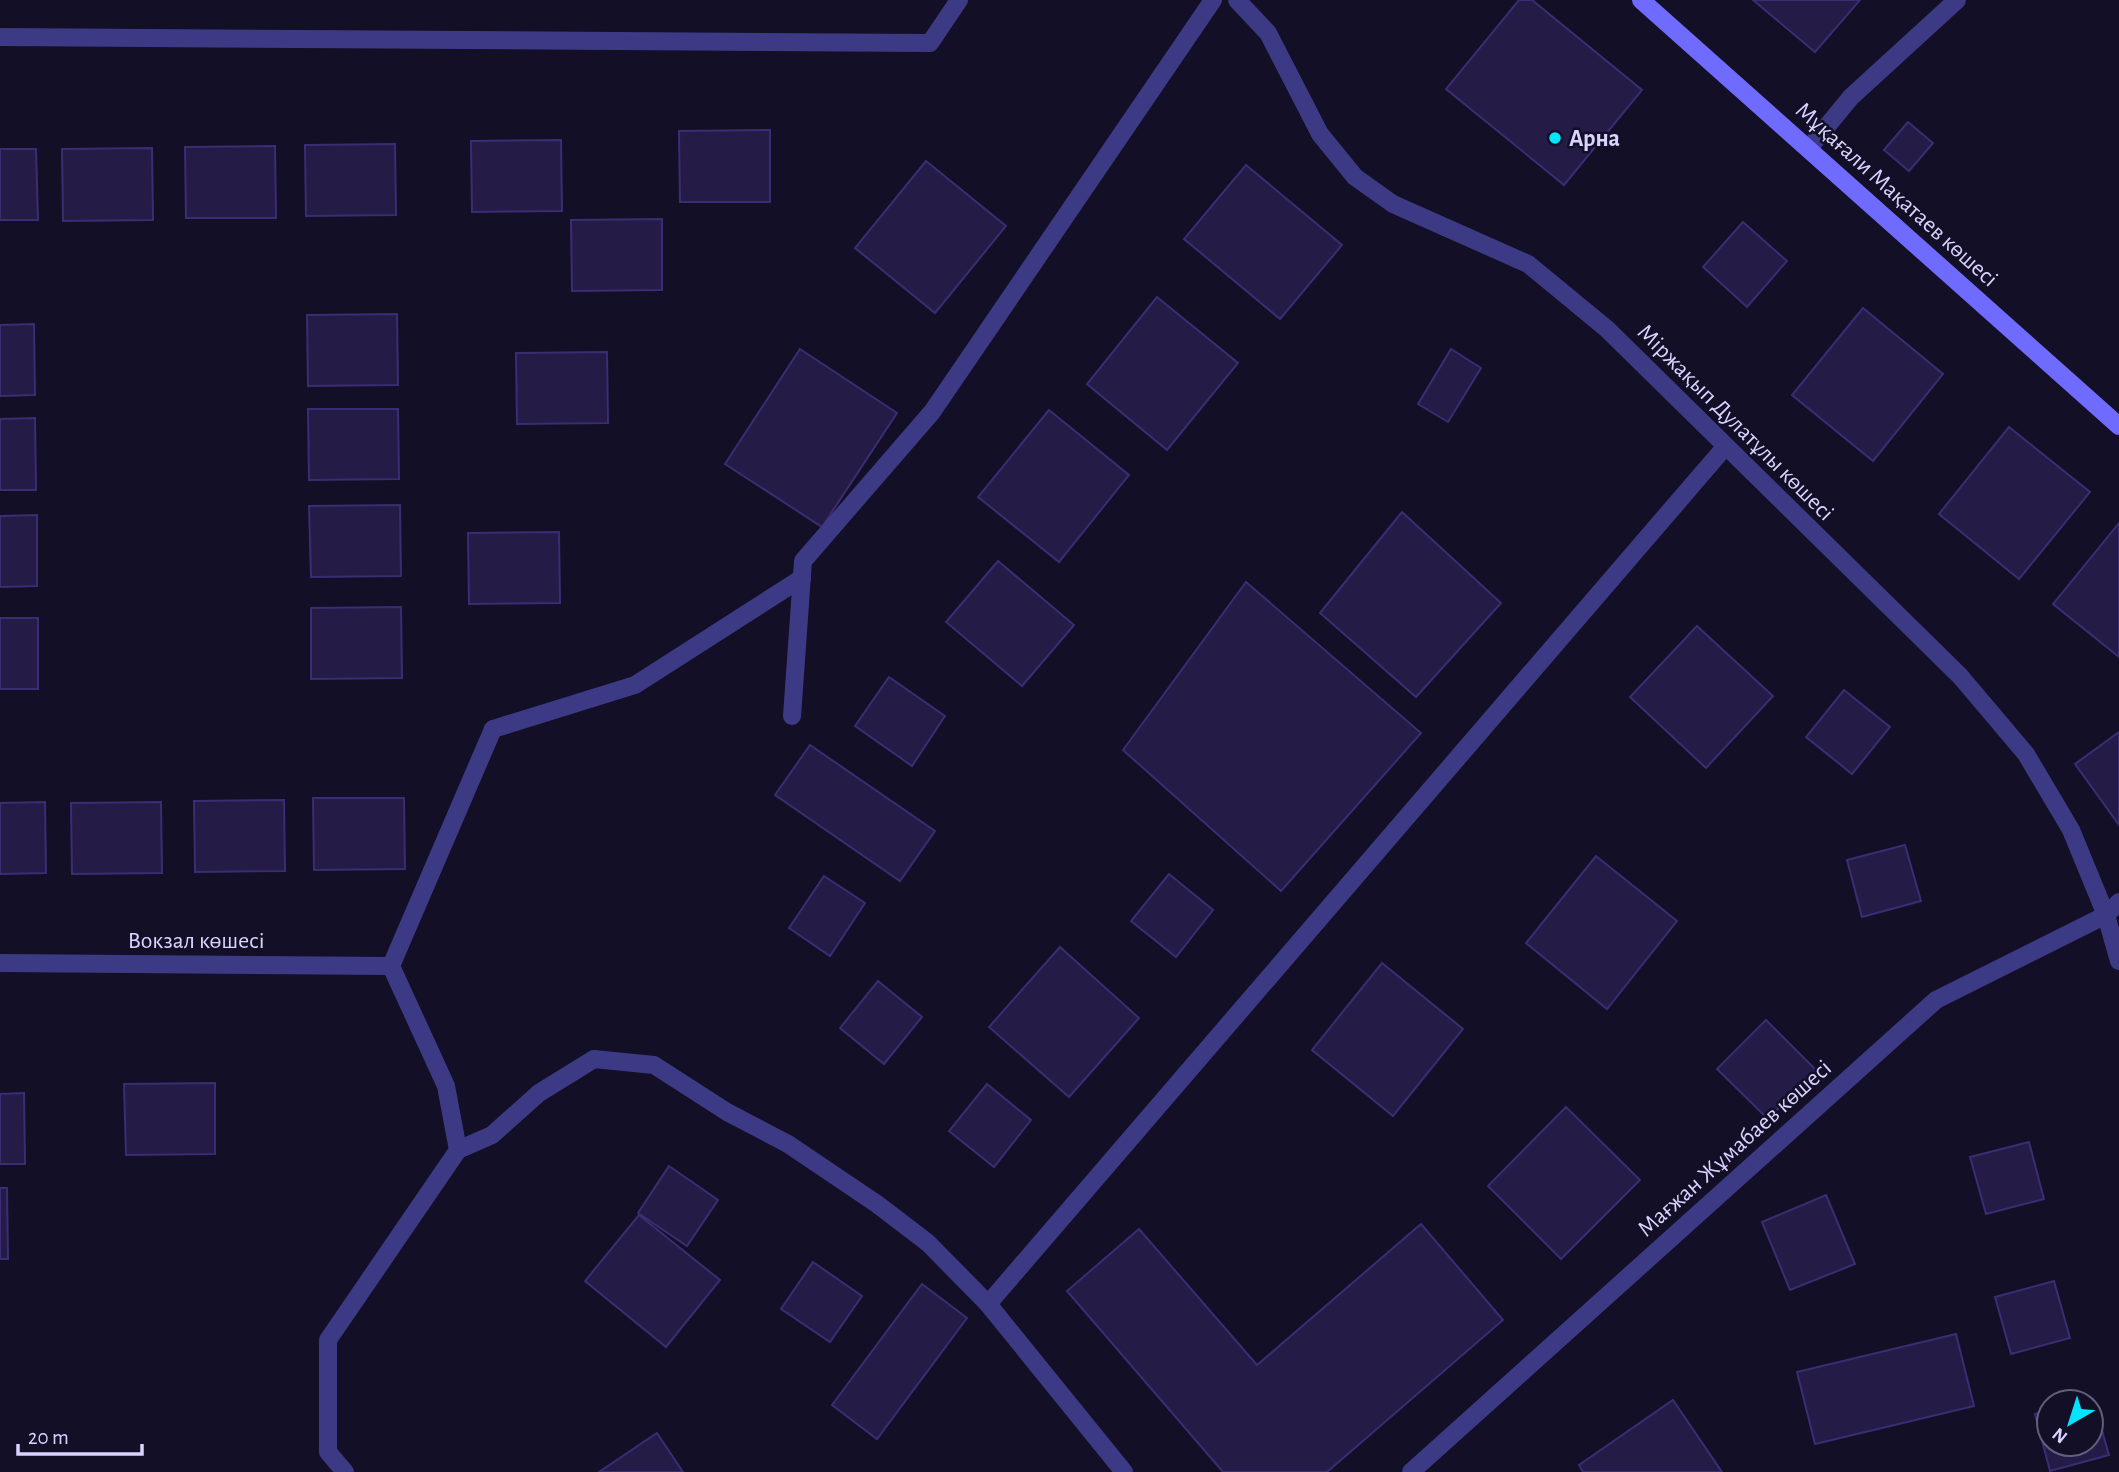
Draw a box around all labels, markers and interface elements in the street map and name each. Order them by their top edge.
street label: Мұқағали Мақатаев көшесі [1791,98,2002,292]
place label: Арна [1569,127,1620,151]
marker: Арна [1547,130,1563,146]
street label: Міржақып Дулатұлы көшесі [1632,320,1838,526]
street label: Вокзал көшесі [128,929,265,953]
street label: Мағжан Жұмабаев көшесі [1633,1056,1836,1242]
north arrow [2035,1388,2105,1458]
scale bar [18,1412,142,1456]
text: N [2049,1424,2071,1447]
text: 20 m [28,1427,69,1448]

